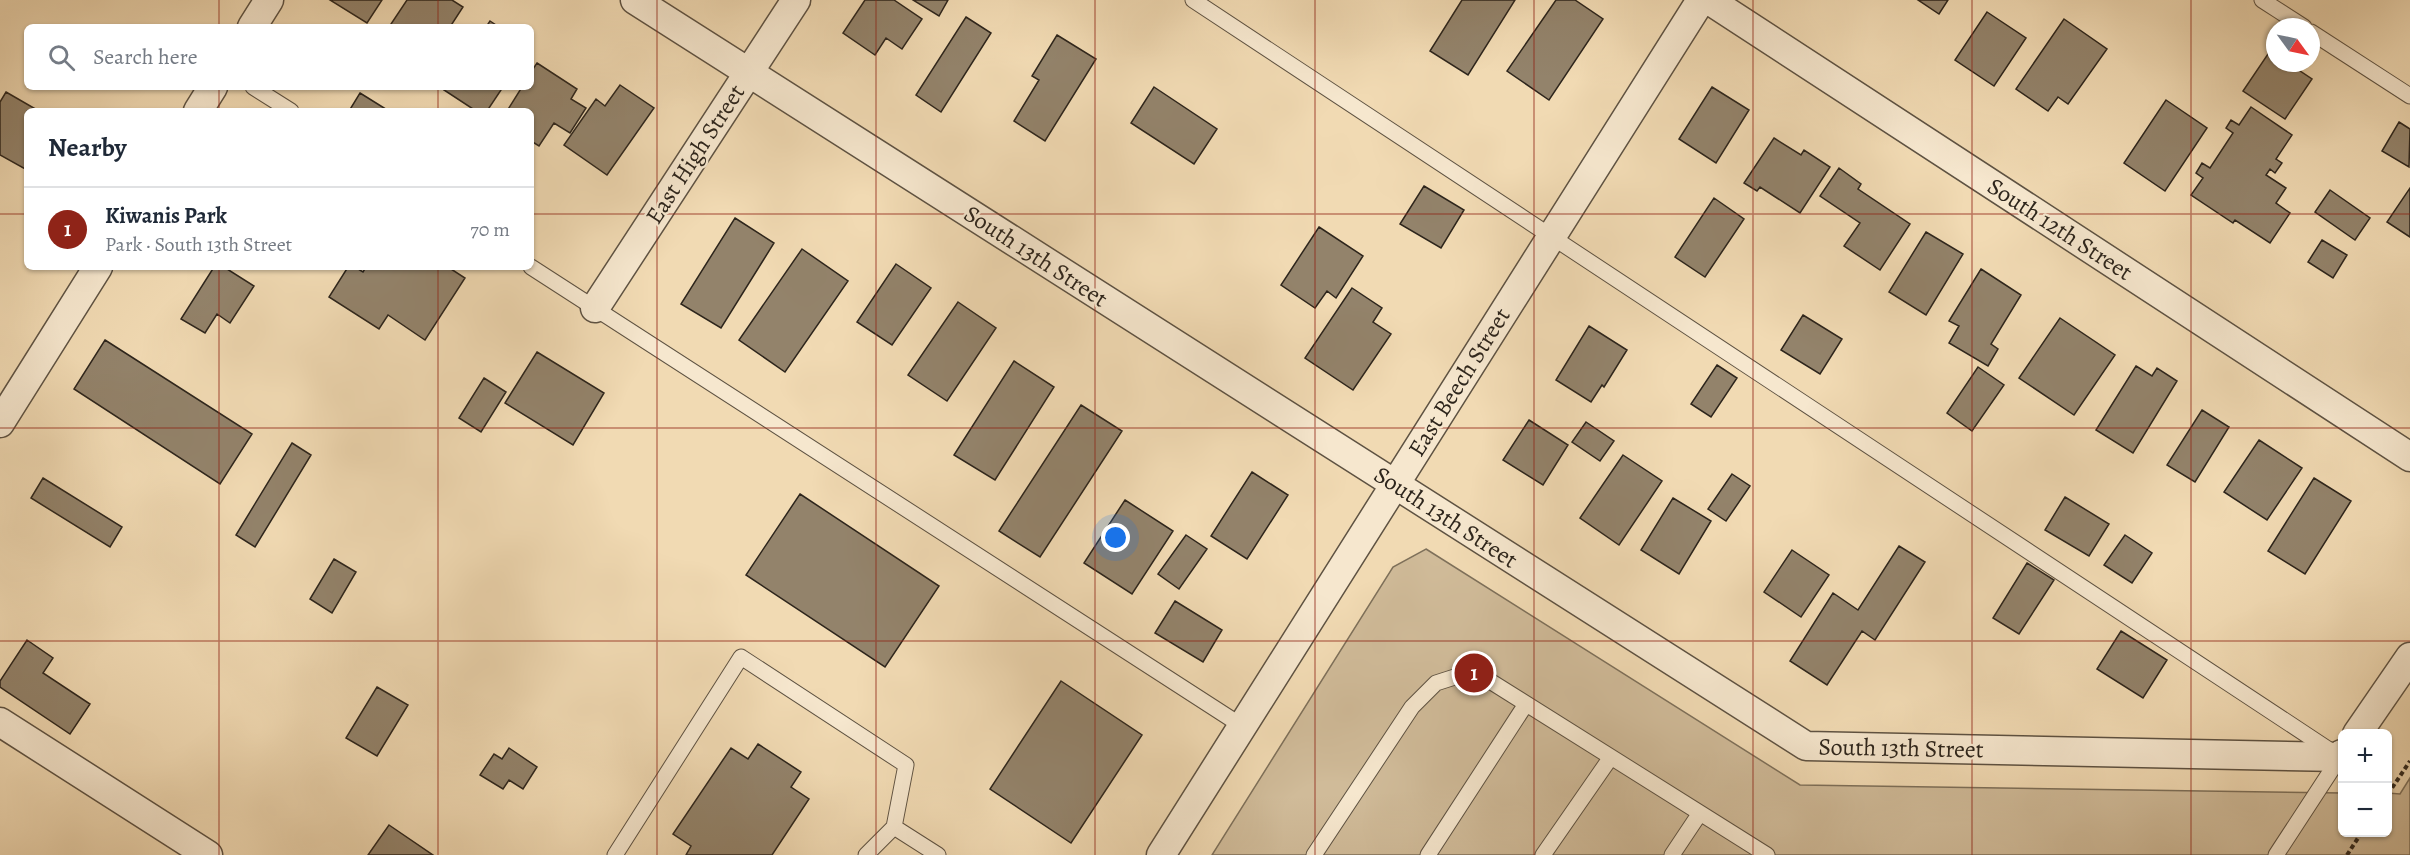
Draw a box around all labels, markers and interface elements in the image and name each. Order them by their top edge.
north arrow [2266,18,2320,72]
search box [24,24,534,90]
icon: search [45,41,78,74]
text: Search here [93,42,198,72]
street label: East High Street [638,78,752,230]
text: Nearby [48,130,127,165]
street label: South 12th Street [1981,170,2139,288]
street label: South 13th Street [958,198,1114,314]
text: Kiwanis Park [105,201,227,231]
text: 1 [64,216,71,243]
text: 70 m [470,216,510,243]
text: Park · South 13th Street [105,231,292,258]
street label: East Beech Street [1401,302,1518,462]
street label: South 13th Street [1368,459,1524,575]
your location [1101,523,1130,552]
pin: 1 [1454,650,1494,696]
map controls [2338,729,2392,837]
button: + [2338,729,2392,783]
street label: South 13th Street [1818,731,1984,765]
button: − [2338,783,2392,837]

